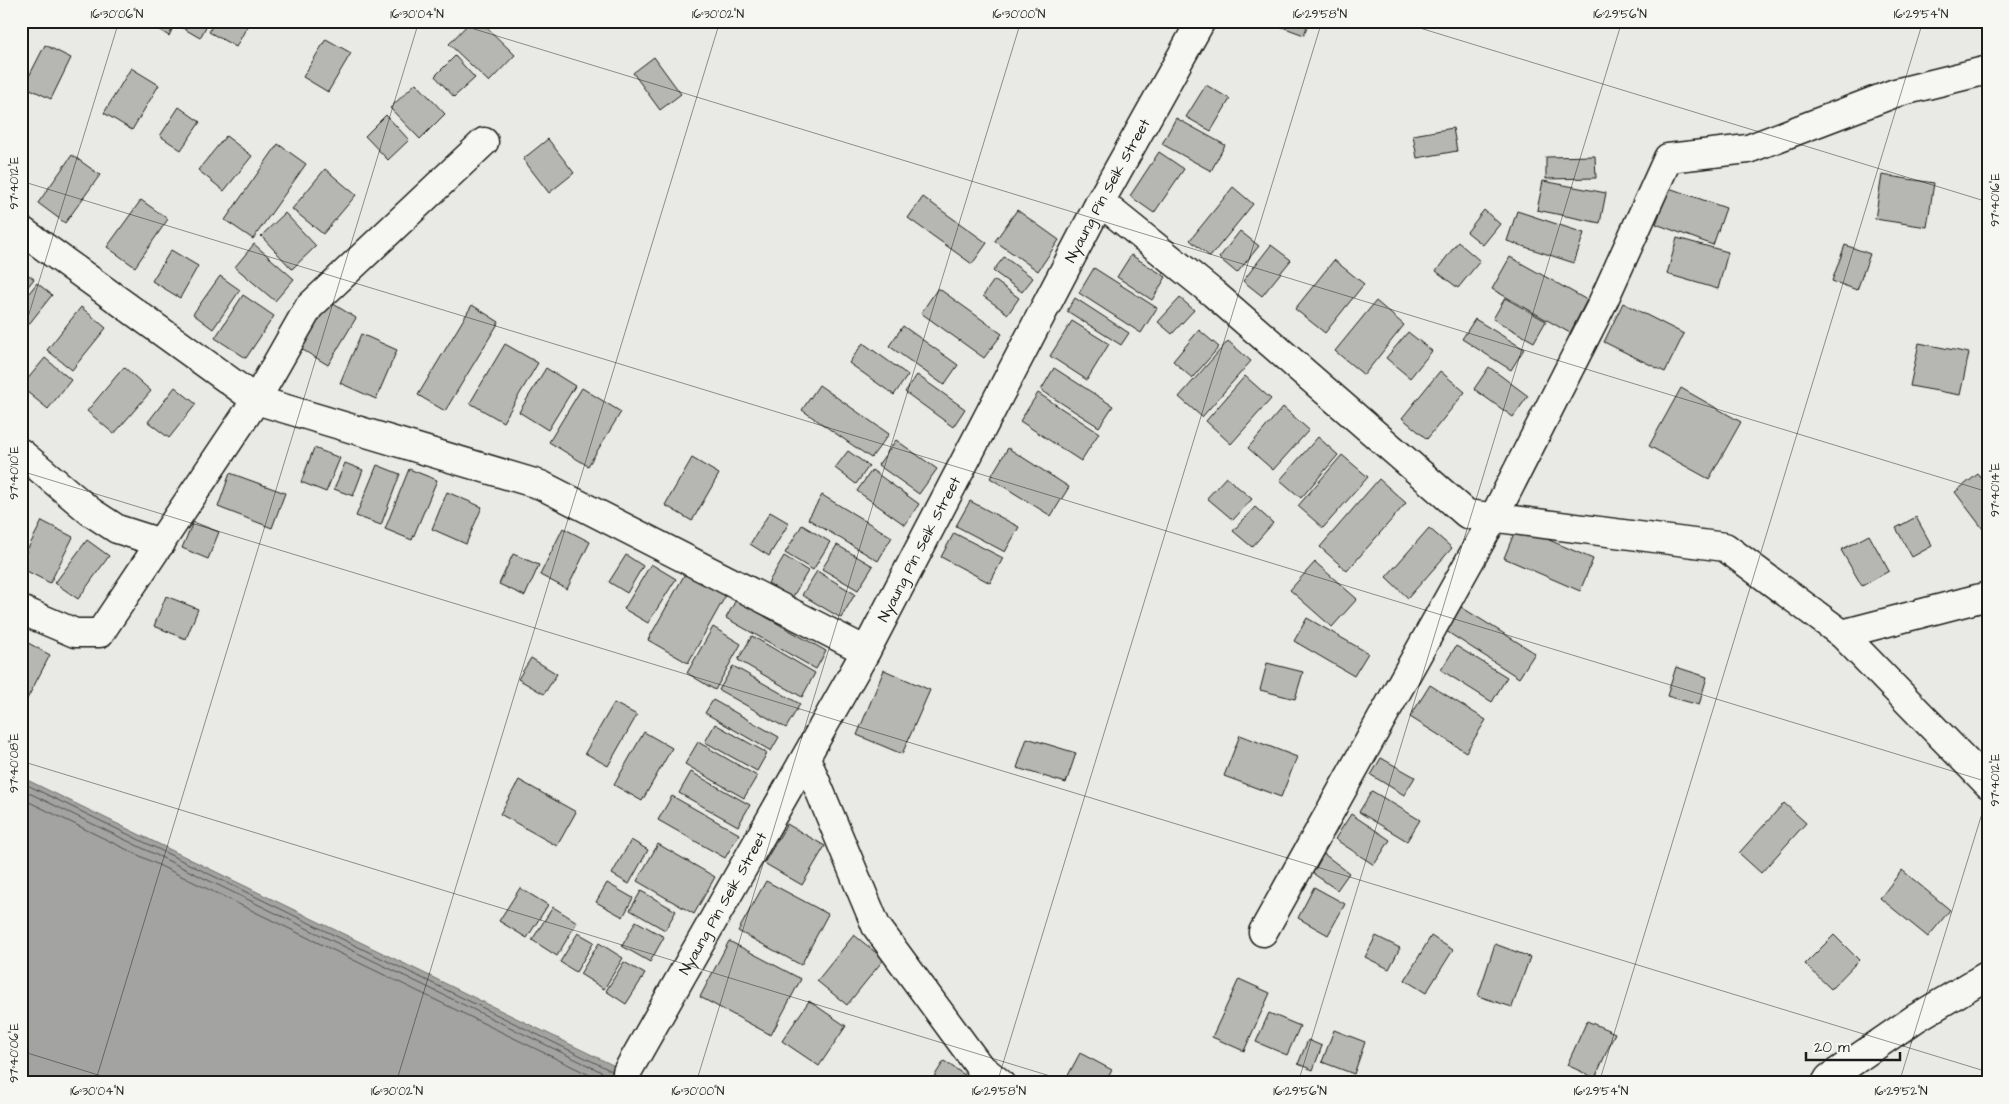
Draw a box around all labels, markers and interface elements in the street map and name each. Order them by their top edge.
text: 16°30'06"N [91,6,144,23]
text: 16°30'04"N [390,6,444,23]
text: 16°30'02"N [692,6,745,23]
text: 16°30'00"N [993,6,1046,23]
text: 16°29'58"N [1293,6,1347,23]
text: 16°29'56"N [1593,6,1647,23]
text: 16°29'54"N [1894,6,1949,23]
street label: Nyaung Pin Seik Street [1060,115,1155,266]
text: 97°40'12"E [6,157,23,209]
text: 97°40'16"E [1987,173,2004,227]
text: 97°40'10"E [6,446,23,500]
text: 97°40'14"E [1987,463,2004,517]
street label: Nyaung Pin Seik Street [873,473,966,626]
text: 97°40'08"E [6,733,23,793]
text: 97°40'12"E [1987,754,2004,806]
street label: Nyaung Pin Seik Street [674,828,772,979]
text: 97°40'06"E [6,1023,23,1083]
scale bar [1806,1029,1900,1061]
text: 20 m [1814,1037,1850,1058]
text: 16°30'04"N [70,1083,124,1100]
text: 16°30'02"N [371,1083,424,1100]
text: 16°30'00"N [672,1083,725,1100]
text: 16°29'58"N [972,1083,1026,1100]
text: 16°29'56"N [1273,1083,1327,1100]
text: 16°29'54"N [1574,1083,1629,1100]
text: 16°29'52"N [1874,1083,1928,1100]

